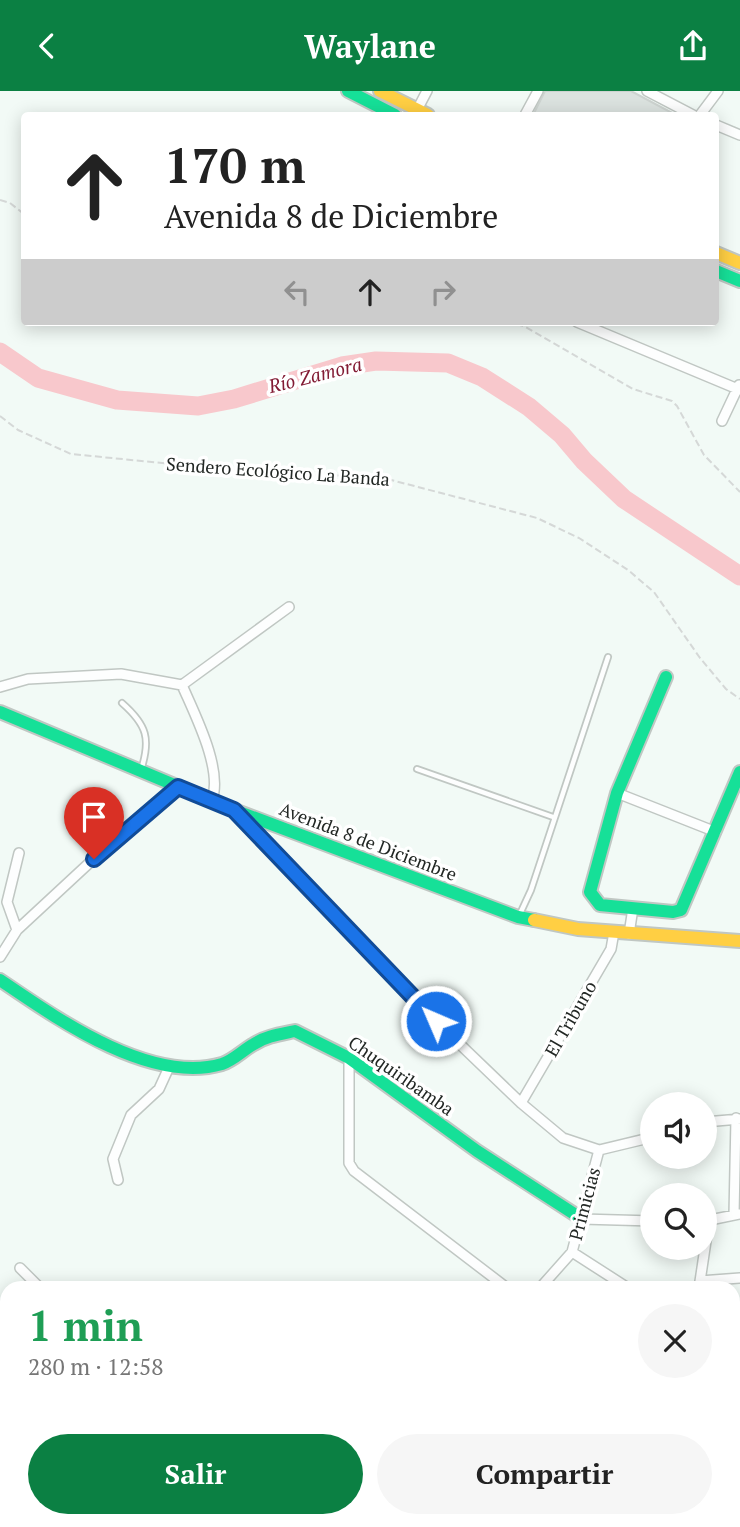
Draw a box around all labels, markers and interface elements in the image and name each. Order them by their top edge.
text: Waylane [304,25,436,67]
icon: back [28,27,66,65]
icon: share [674,27,712,65]
text: 170 m [164,132,306,197]
icon: ahead [49,140,140,231]
text: Avenida 8 de Diciembre [164,195,498,237]
icon: left [278,273,316,311]
icon: ahead [351,273,389,311]
icon: right [424,273,462,311]
water label: Río Zamora [265,351,364,398]
street label: Sendero Ecológico La Banda [165,451,391,491]
pin [64,787,124,859]
street label: Avenida 8 de Diciembre [276,796,460,886]
icon: arrive [75,798,113,836]
street label: El Tribuno [539,976,602,1061]
position arrow [399,984,473,1058]
street label: Chuquiribamba [344,1030,459,1121]
map controls [640,1092,717,1260]
button: sound [640,1092,717,1169]
street label: Primicias [563,1165,605,1243]
button: search [640,1183,717,1260]
text: 1 min [28,1297,143,1353]
button: close [638,1304,712,1378]
text: 280 m · 12:58 [28,1351,163,1382]
button: Salir [28,1434,363,1514]
button: Compartir [377,1434,712,1514]

